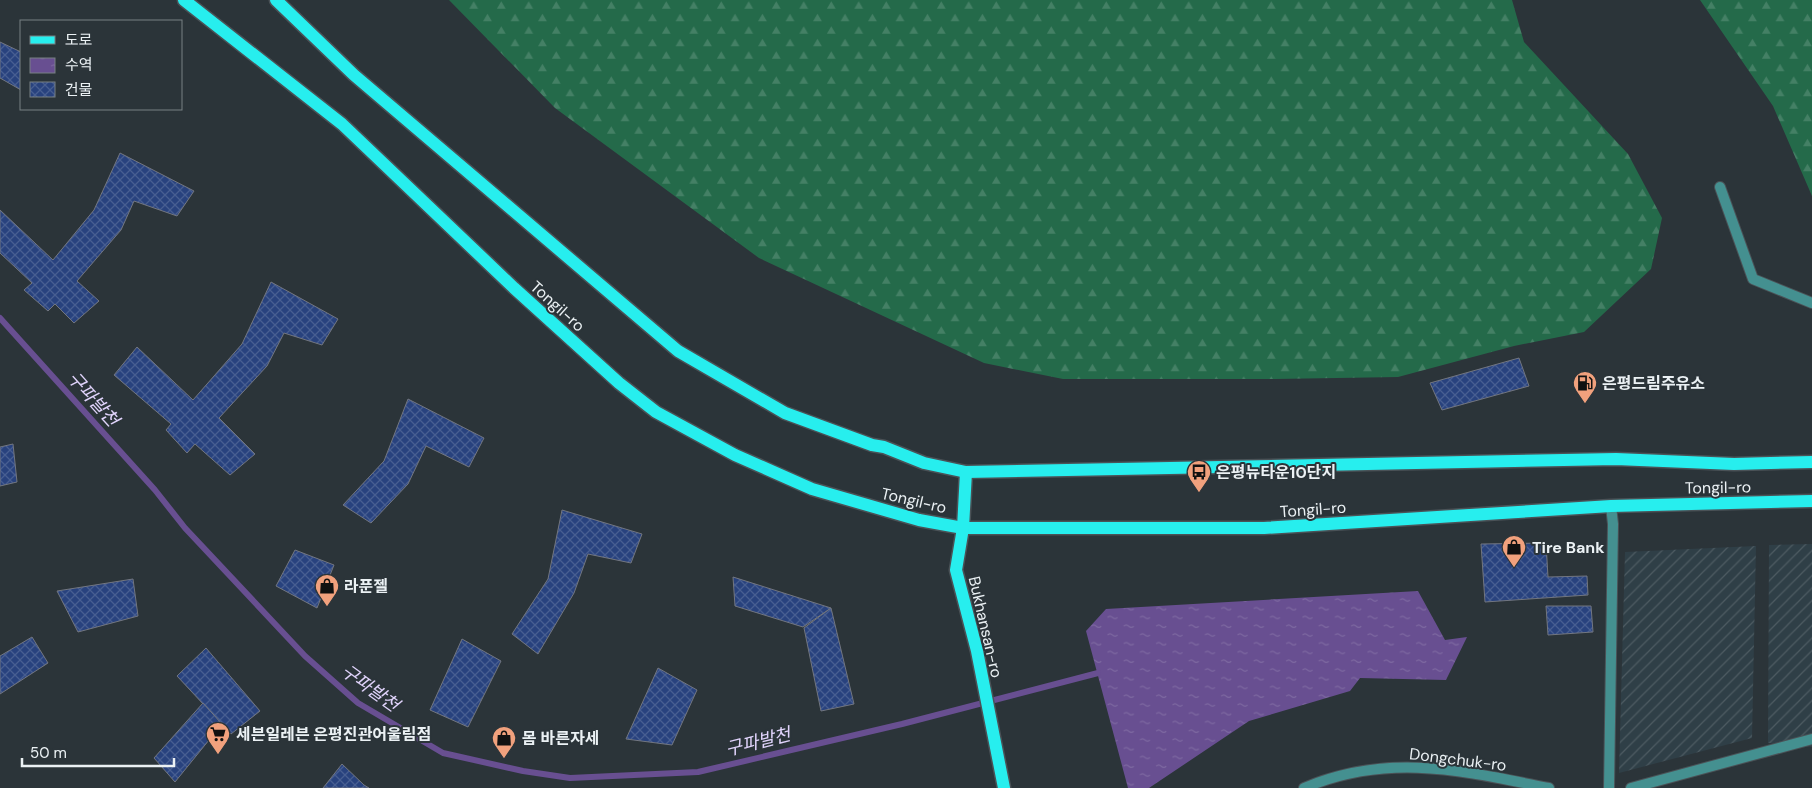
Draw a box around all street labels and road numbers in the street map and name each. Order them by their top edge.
street label: Tongil-ro [526,276,589,336]
street label: Tongil-ro [1685,476,1751,499]
street label: Tongil-ro [879,483,949,518]
street label: Tongil-ro [1279,497,1347,522]
street label: Bukhansan-ro [964,574,1007,680]
street label: Dongchuk-ro [1408,743,1508,776]

